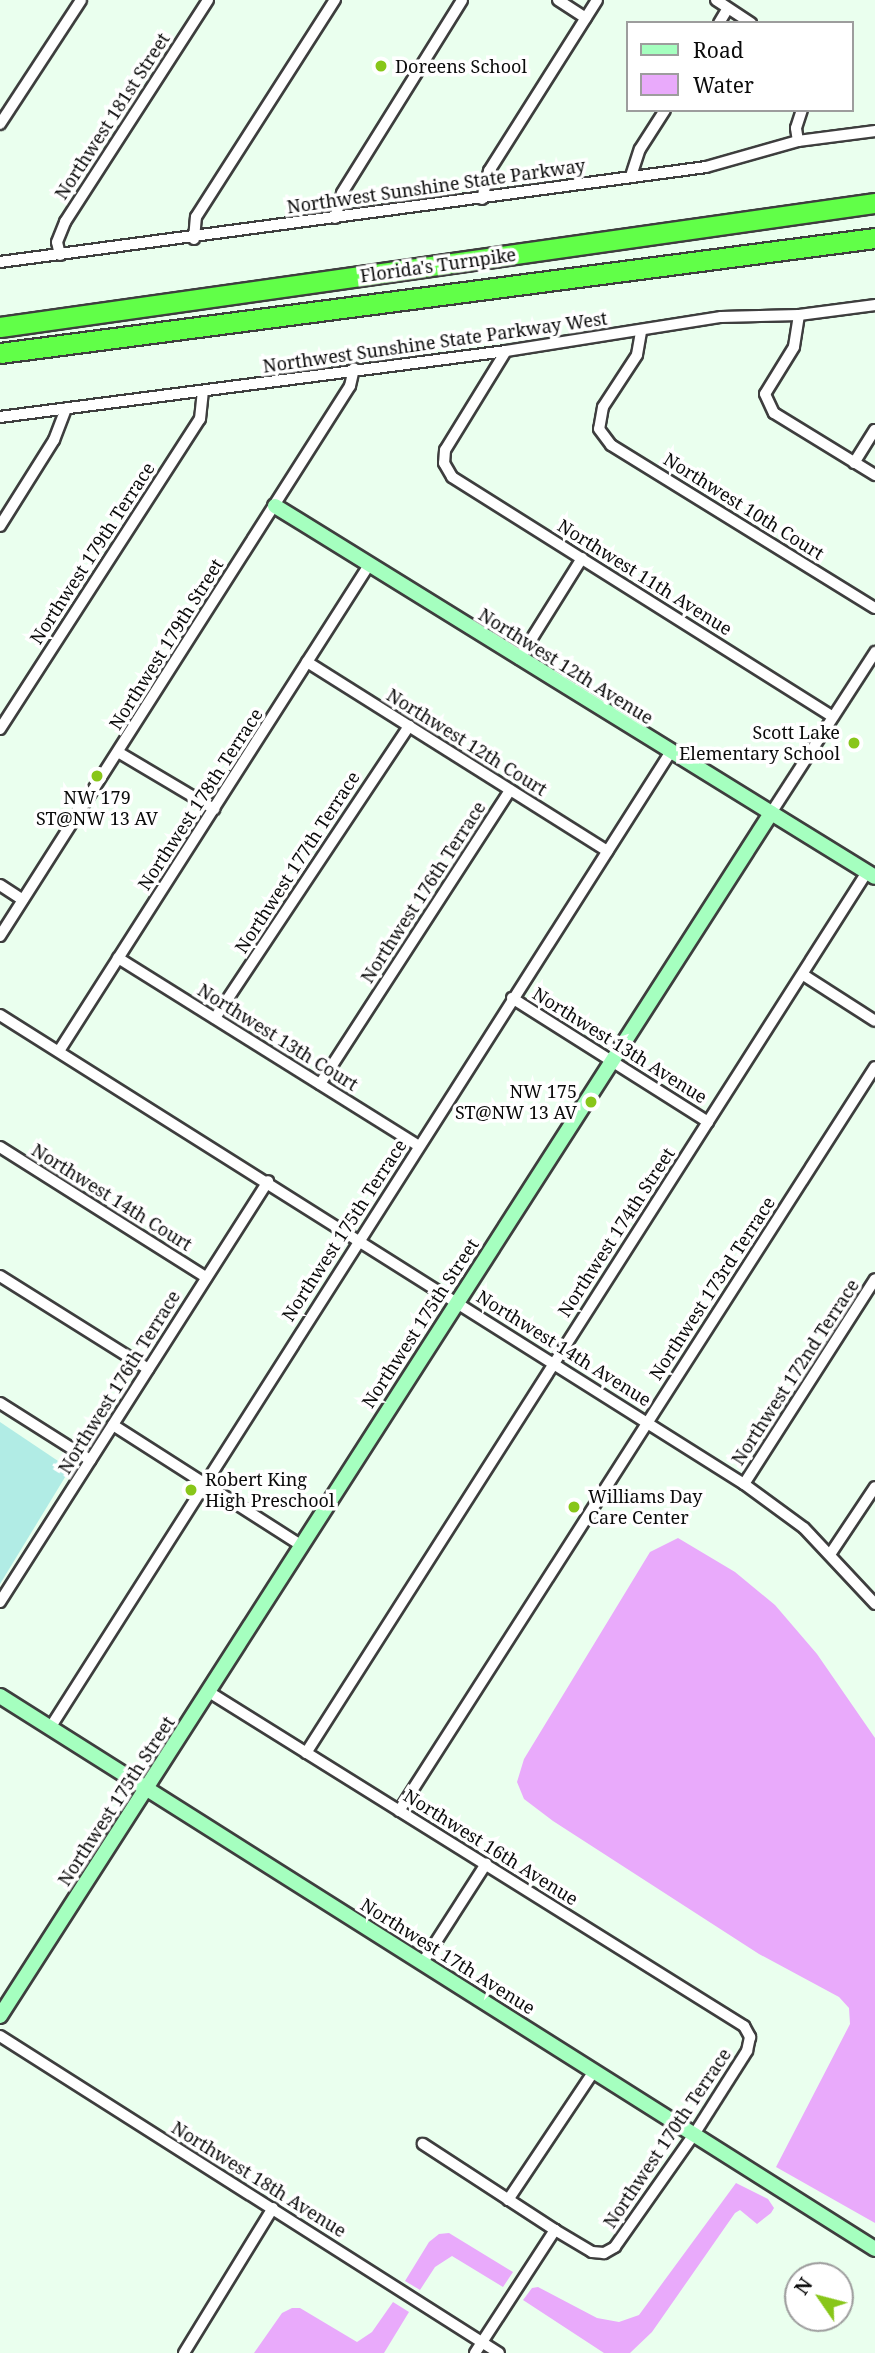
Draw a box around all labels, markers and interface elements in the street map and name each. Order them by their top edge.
legend [626,21,854,112]
street label: Northwest 181st Street [50,29,174,203]
text: Road [693,36,744,64]
place label: Doreens School [395,55,527,77]
marker: Doreens School [373,58,389,74]
text: Water [693,71,754,99]
street label: Northwest Sunshine State Parkway [285,154,587,218]
street label: Florida's Turnpike [359,243,517,287]
street label: Northwest Sunshine State Parkway West [261,307,609,377]
street label: Northwest 10th Court [660,448,828,564]
street label: Northwest 179th Terrace [25,458,159,648]
street label: Northwest 11th Avenue [554,514,736,640]
street label: Northwest 179th Street [105,555,227,733]
street label: Northwest 12th Avenue [475,603,657,729]
street label: Northwest 12th Court [383,684,551,800]
street label: Northwest 178th Terrace [133,704,267,894]
place label: Scott Lake Elementary School [679,722,840,764]
marker: Scott Lake Elementary School [846,735,862,751]
street label: Northwest 177th Terrace [230,767,364,957]
marker: NW 179 ST@NW 13 AV [89,768,105,784]
place label: NW 179 ST@NW 13 AV [36,787,158,830]
street label: Northwest 176th Terrace [356,797,490,987]
street label: Northwest 13th Court [194,979,362,1095]
street label: Northwest 13th Avenue [529,982,711,1108]
place label: NW 175 ST@NW 13 AV [455,1081,577,1124]
marker: NW 175 ST@NW 13 AV [583,1094,599,1110]
street label: Northwest 175th Terrace [277,1135,411,1325]
street label: Northwest 14th Court [28,1139,196,1255]
street label: Northwest 174th Street [553,1143,679,1321]
street label: Northwest 173rd Terrace [645,1192,779,1384]
street label: Northwest 175th Street [357,1234,483,1412]
street label: Northwest 172nd Terrace [727,1275,863,1469]
street label: Northwest 14th Avenue [473,1285,655,1411]
street label: Northwest 176th Terrace [54,1286,184,1478]
place label: Robert King High Preschool [205,1469,335,1512]
marker: Robert King High Preschool [183,1482,199,1498]
place label: Williams Day Care Center [588,1486,702,1528]
marker: Williams Day Care Center [566,1499,582,1515]
street label: Northwest 175th Street [53,1712,179,1890]
street label: Northwest 16th Avenue [400,1784,582,1910]
street label: Northwest 17th Avenue [357,1893,539,2019]
street label: Northwest 170th Terrace [599,2044,735,2232]
street label: Northwest 18th Avenue [168,2116,350,2242]
north arrow [784,2262,854,2332]
text: N [788,2273,818,2300]

